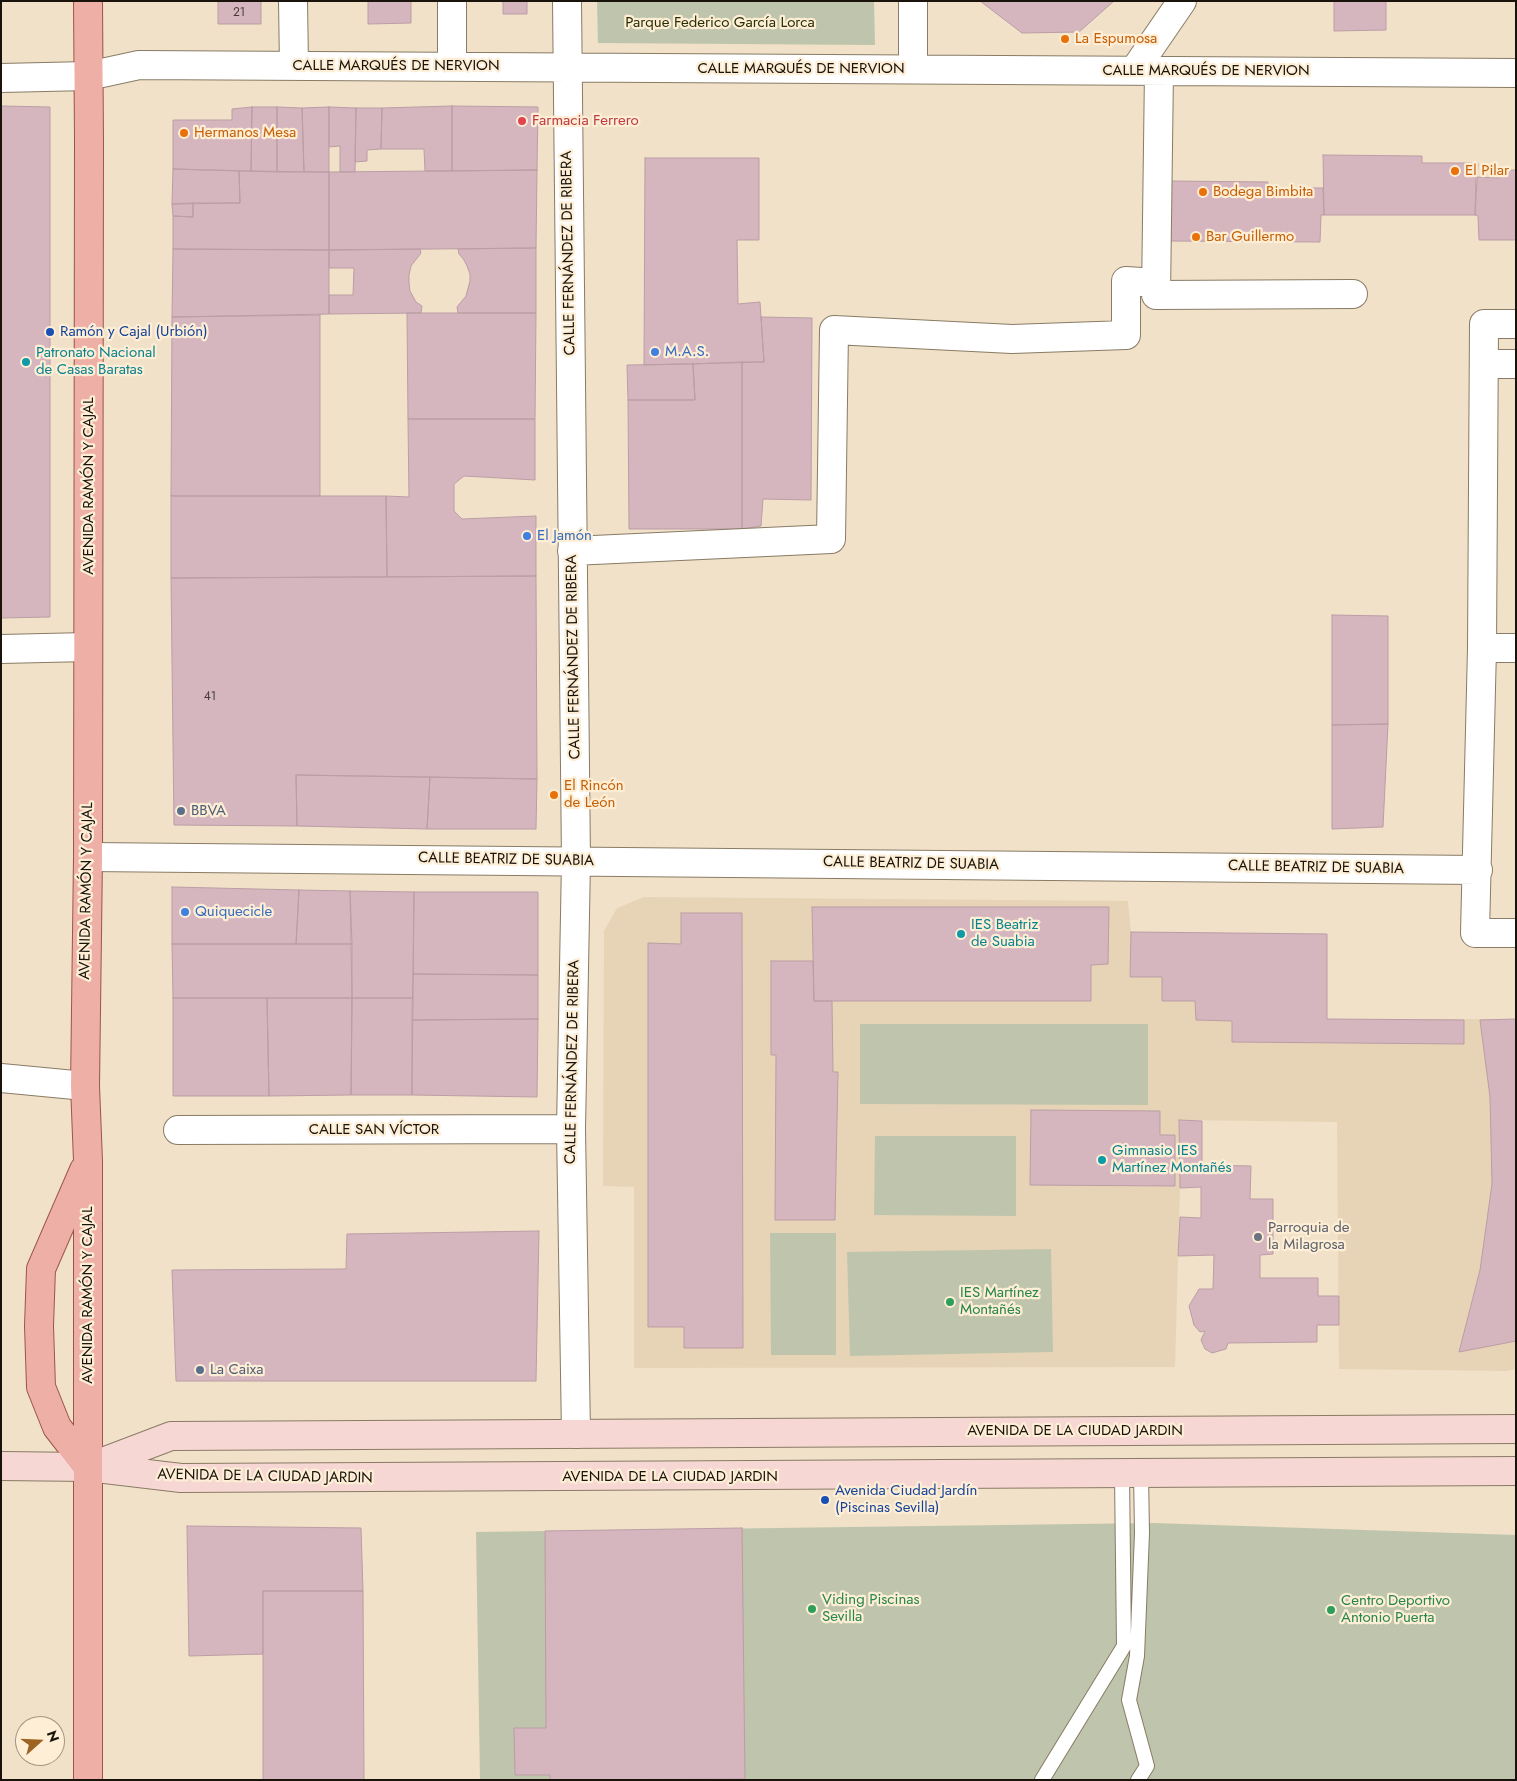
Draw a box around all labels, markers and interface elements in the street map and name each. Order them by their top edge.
house number: 21 [233,6,245,20]
park label: Parque Federico García Lorca [625,14,815,32]
place label: La Espumosa [1075,30,1157,48]
marker: La Espumosa [1059,33,1071,45]
street label: CALLE MARQUÉS DE NERVION [292,57,500,75]
street label: CALLE MARQUÉS DE NERVION [697,60,905,78]
street label: CALLE MARQUÉS DE NERVION [1102,62,1310,80]
place label: Farmacia Ferrero [532,112,639,130]
marker: Farmacia Ferrero [516,115,528,127]
place label: Hermanos Mesa [194,124,296,142]
marker: Hermanos Mesa [178,127,190,139]
street label: CALLE FERNÁNDEZ DE RIBERA [558,151,580,355]
place label: El Pilar [1465,162,1509,180]
marker: El Pilar [1449,165,1461,177]
place label: Bodega Bimbita [1213,183,1313,201]
marker: Bodega Bimbita [1197,186,1209,198]
place label: Bar Guillermo [1206,228,1294,246]
marker: Bar Guillermo [1190,231,1202,243]
place label: Ramón y Cajal (Urbión) [60,323,208,341]
marker: Ramón y Cajal (Urbión) [44,326,56,338]
place label: M.A.S. [665,343,709,361]
place label: Patronato Nacional de Casas Baratas [36,344,156,379]
marker: M.A.S. [649,346,661,358]
marker: Patronato Nacional de Casas Baratas [20,356,32,368]
street label: AVENIDA RAMÓN Y CAJAL [80,397,98,575]
place label: El Jamón [537,527,592,545]
marker: El Jamón [521,530,533,542]
street label: CALLE FERNÁNDEZ DE RIBERA [563,555,585,759]
house number: 41 [204,690,216,704]
place label: El Rincón de León [564,777,624,812]
marker: El Rincón de León [548,789,560,801]
street label: AVENIDA RAMÓN Y CAJAL [76,802,98,980]
place label: BBVA [191,802,226,820]
marker: BBVA [175,805,187,817]
street label: CALLE BEATRIZ DE SUABIA [418,849,594,871]
street label: CALLE BEATRIZ DE SUABIA [823,853,999,875]
street label: CALLE BEATRIZ DE SUABIA [1228,857,1404,879]
place label: Quiquecicle [195,903,272,921]
marker: Quiquecicle [179,906,191,918]
place label: IES Beatriz de Suabia [971,916,1038,951]
marker: IES Beatriz de Suabia [955,928,967,940]
street label: CALLE FERNÁNDEZ DE RIBERA [562,960,584,1164]
street label: CALLE SAN VÍCTOR [309,1121,439,1139]
place label: Gimnasio IES Martínez Montañés [1112,1142,1231,1177]
marker: Gimnasio IES Martínez Montañés [1096,1154,1108,1166]
street label: AVENIDA RAMÓN Y CAJAL [79,1206,97,1384]
place label: Parroquia de la Milagrosa [1268,1219,1350,1254]
marker: Parroquia de la Milagrosa [1252,1231,1264,1243]
place label: IES Martínez Montañés [960,1284,1039,1319]
marker: IES Martínez Montañés [944,1296,956,1308]
place label: La Caixa [210,1361,263,1379]
marker: La Caixa [194,1364,206,1376]
street label: AVENIDA DE LA CIUDAD JARDIN [967,1422,1183,1440]
street label: AVENIDA DE LA CIUDAD JARDIN [157,1466,373,1488]
street label: AVENIDA DE LA CIUDAD JARDIN [562,1468,778,1486]
place label: Avenida Ciudad Jardín (Piscinas Sevilla) [835,1482,977,1517]
marker: Avenida Ciudad Jardín (Piscinas Sevilla) [819,1494,831,1506]
place label: Viding Piscinas Sevilla [822,1591,920,1626]
place label: Centro Deportivo Antonio Puerta [1341,1592,1450,1627]
marker: Viding Piscinas Sevilla [806,1603,818,1615]
marker: Centro Deportivo Antonio Puerta [1325,1604,1337,1616]
north arrow [15,1716,65,1766]
text: N [42,1728,64,1745]

